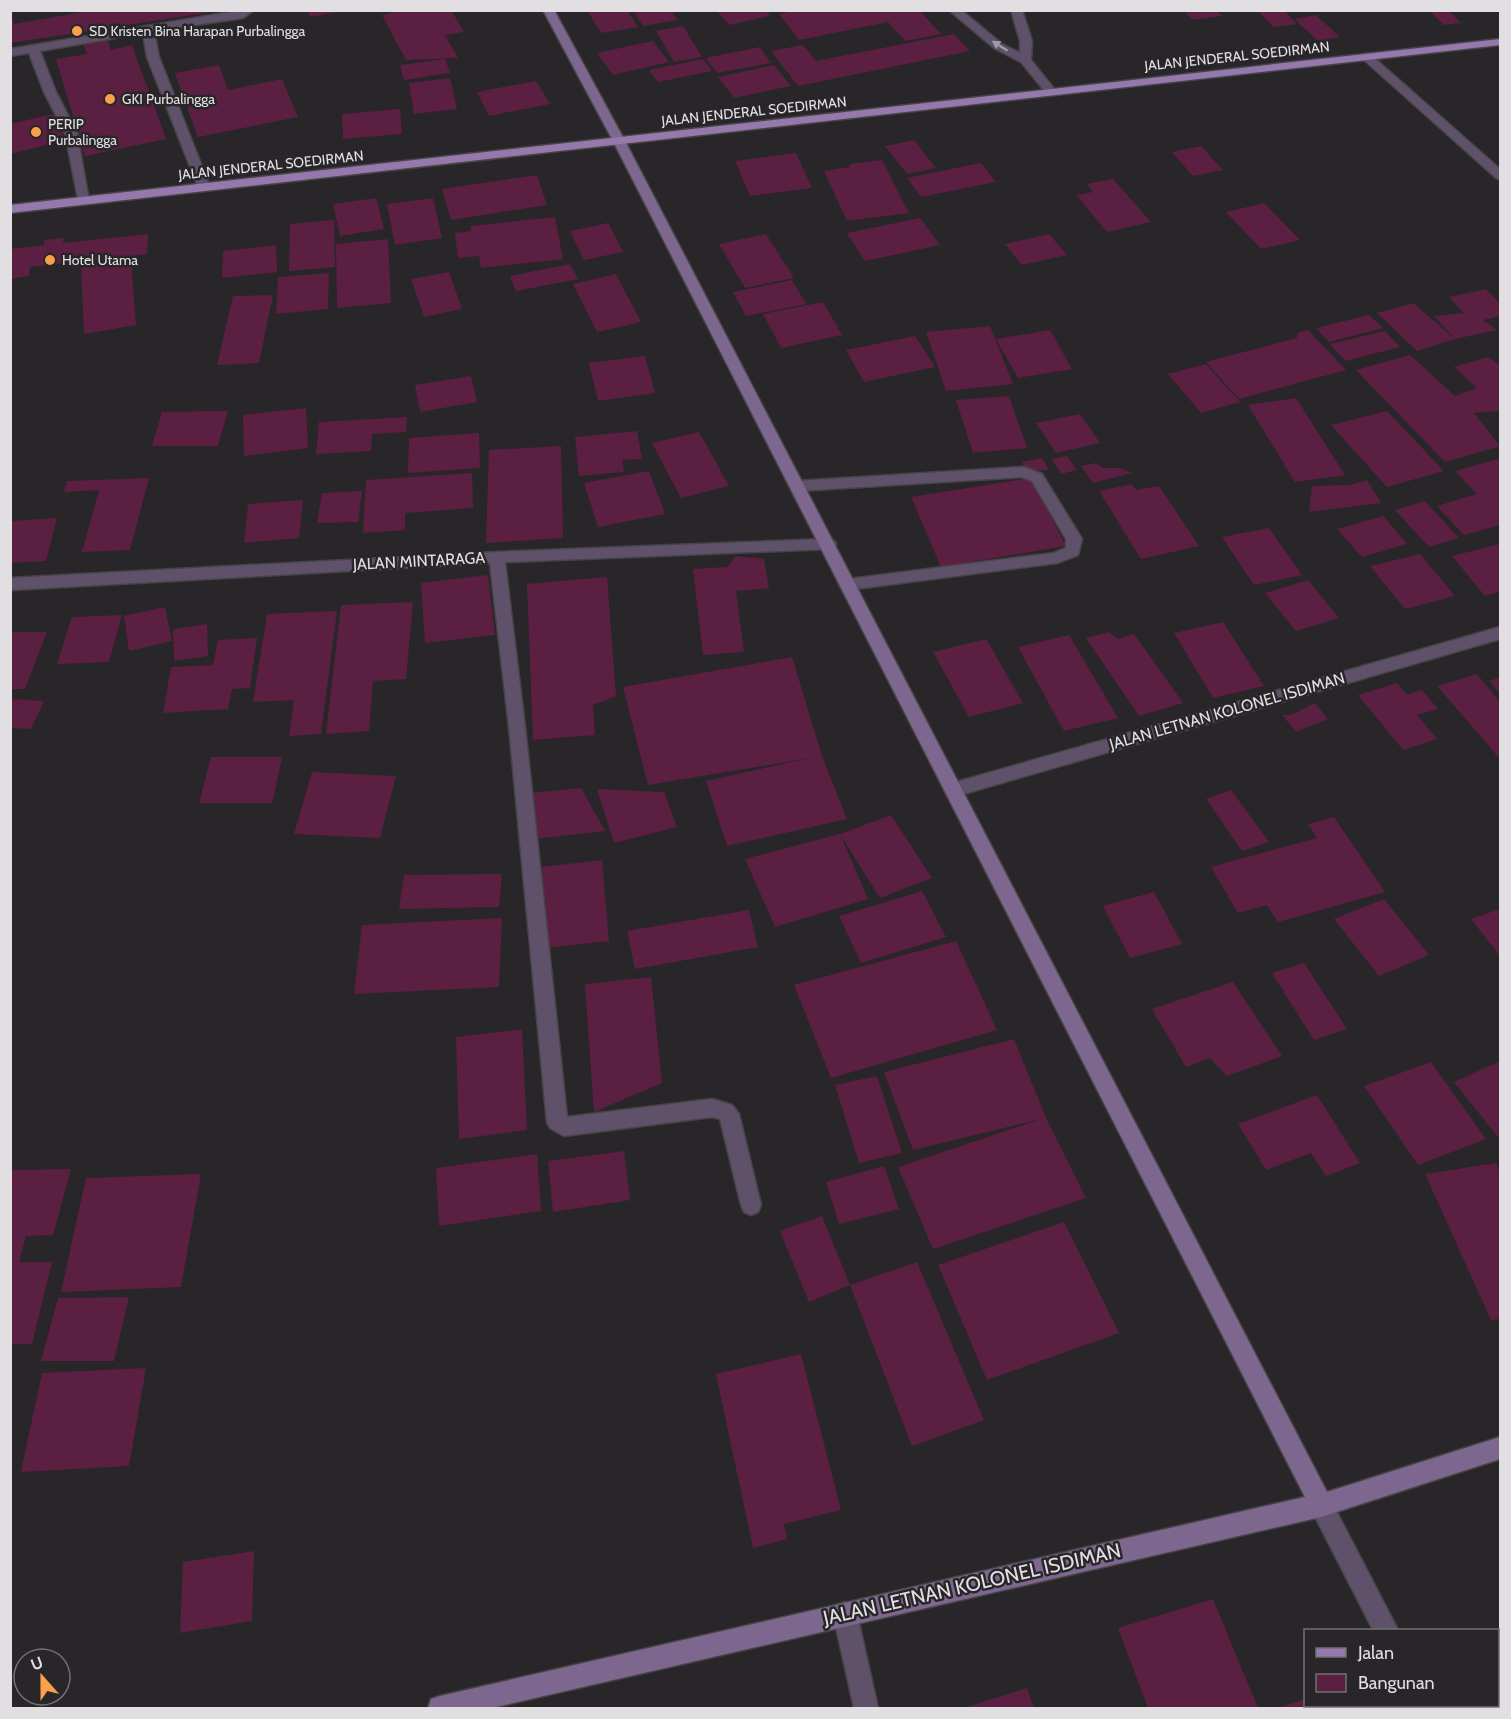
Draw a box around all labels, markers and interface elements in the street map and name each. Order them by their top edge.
place label: SD Kristen Bina Harapan Purbalingga [89,22,306,40]
marker: SD Kristen Bina Harapan Purbalingga [70,24,84,38]
street label: JALAN JENDERAL SOEDIRMAN [1143,37,1330,75]
one-way arrow [992,40,1008,51]
place label: GKI Purbalingga [122,90,215,108]
marker: GKI Purbalingga [103,92,117,106]
street label: JALAN JENDERAL SOEDIRMAN [660,92,847,130]
place label: PERIP Purbalingga [48,115,117,149]
marker: PERIP Purbalingga [29,125,43,139]
street label: JALAN JENDERAL SOEDIRMAN [177,146,364,184]
place label: Hotel Utama [62,251,138,269]
marker: Hotel Utama [43,253,57,267]
street label: JALAN MINTARAGA [351,548,486,574]
street label: JALAN LETNAN KOLONEL ISDIMAN [1106,668,1347,754]
street label: JALAN LETNAN KOLONEL ISDIMAN [820,1538,1123,1630]
legend [1304,1629,1499,1707]
text: Jalan [1357,1642,1394,1664]
north arrow [12,1647,72,1707]
text: U [28,1653,46,1674]
text: Bangunan [1358,1672,1435,1694]

